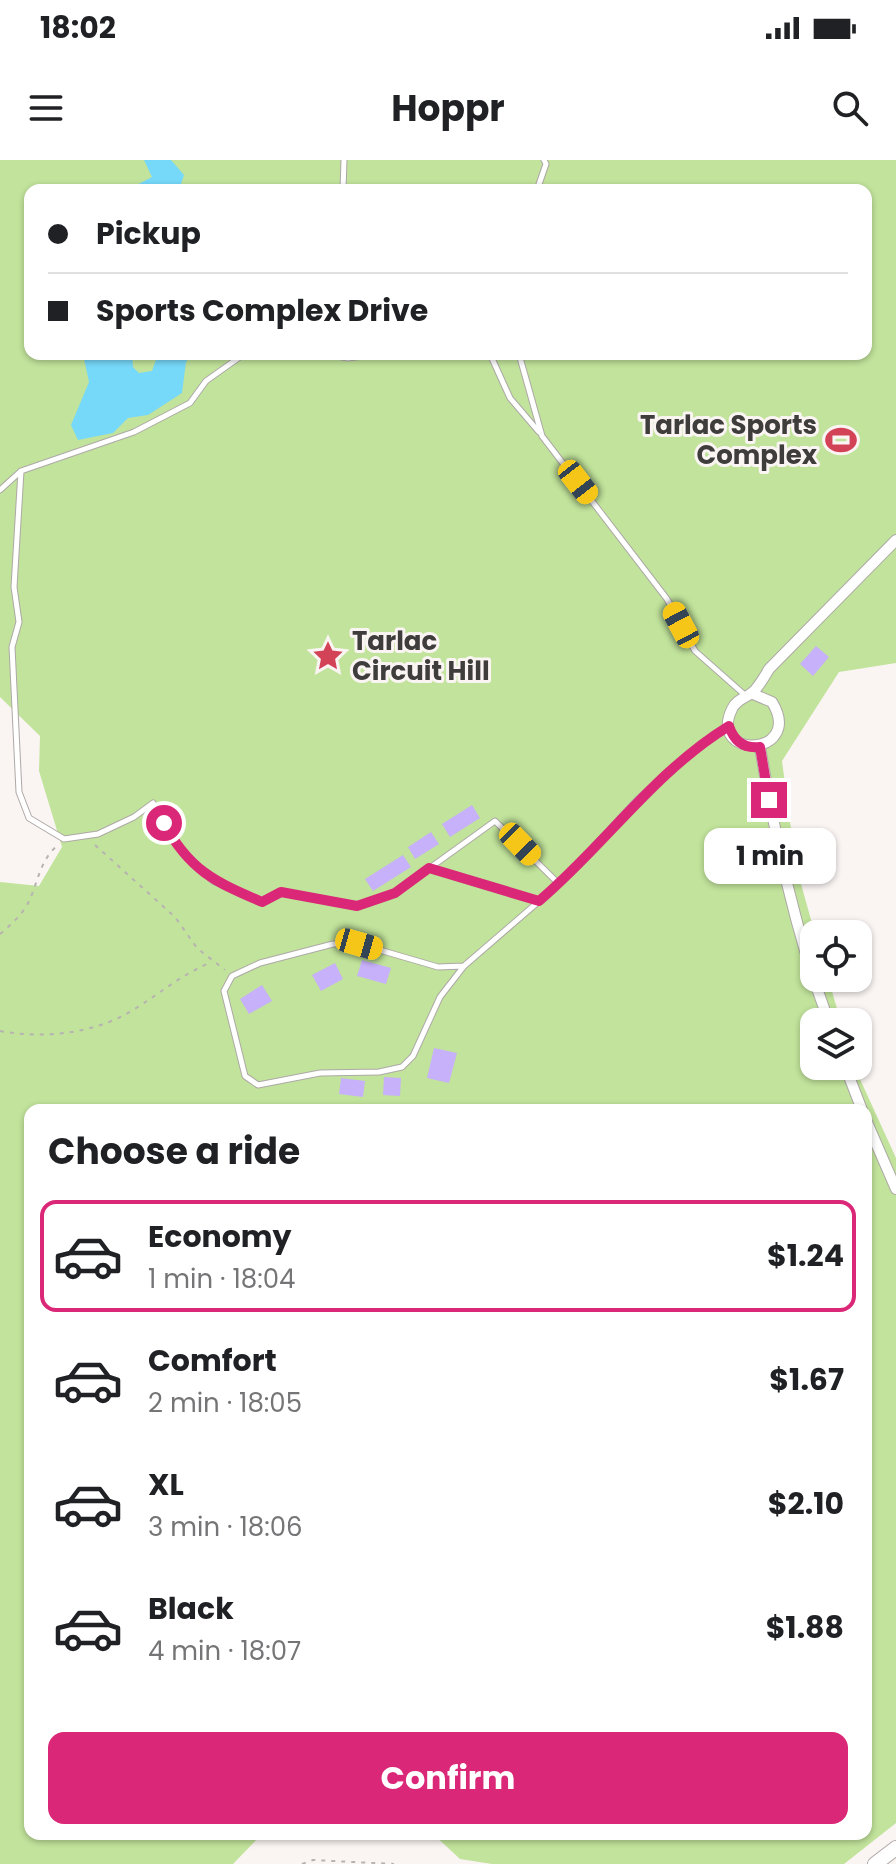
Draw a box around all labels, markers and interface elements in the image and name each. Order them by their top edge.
text: 18:02 [40,6,116,49]
text: Hoppr [391,83,505,134]
icon: menu [24,86,68,130]
icon: search [828,86,872,130]
text: Pickup [96,212,201,255]
text: Sports Complex Drive [96,289,428,332]
place label: Tarlac Sports Complex [640,407,818,473]
sports icon: Tarlac Sports Complex [824,423,858,457]
car [554,456,602,508]
car [659,598,703,652]
place label: Tarlac Circuit Hill [352,623,490,689]
place icon: Tarlac Circuit Hill [311,639,345,673]
route end [751,782,787,818]
route start [146,805,182,841]
car [495,818,545,870]
callout: 1 min [703,828,835,884]
text: 1 min [736,838,804,874]
map controls [800,920,872,1080]
button: locate [800,920,872,992]
car [333,926,385,962]
button: layers [800,1008,872,1080]
text: Choose a ride [48,1126,300,1177]
text: Economy [148,1215,292,1258]
icon: car [52,1220,124,1292]
text: $1.24 [767,1234,844,1277]
text: 1 min · 18:04 [148,1261,295,1297]
text: Comfort [148,1339,277,1382]
icon: car [52,1344,124,1416]
text: $1.67 [769,1358,844,1401]
text: 2 min · 18:05 [148,1385,302,1421]
text: XL [148,1463,184,1506]
icon: car [52,1468,124,1540]
text: $2.10 [768,1482,844,1525]
text: 3 min · 18:06 [148,1509,303,1545]
text: Black [148,1587,234,1630]
icon: car [52,1592,124,1664]
text: $1.88 [766,1606,844,1649]
text: 4 min · 18:07 [148,1633,301,1669]
button: Confirm [48,1732,848,1824]

